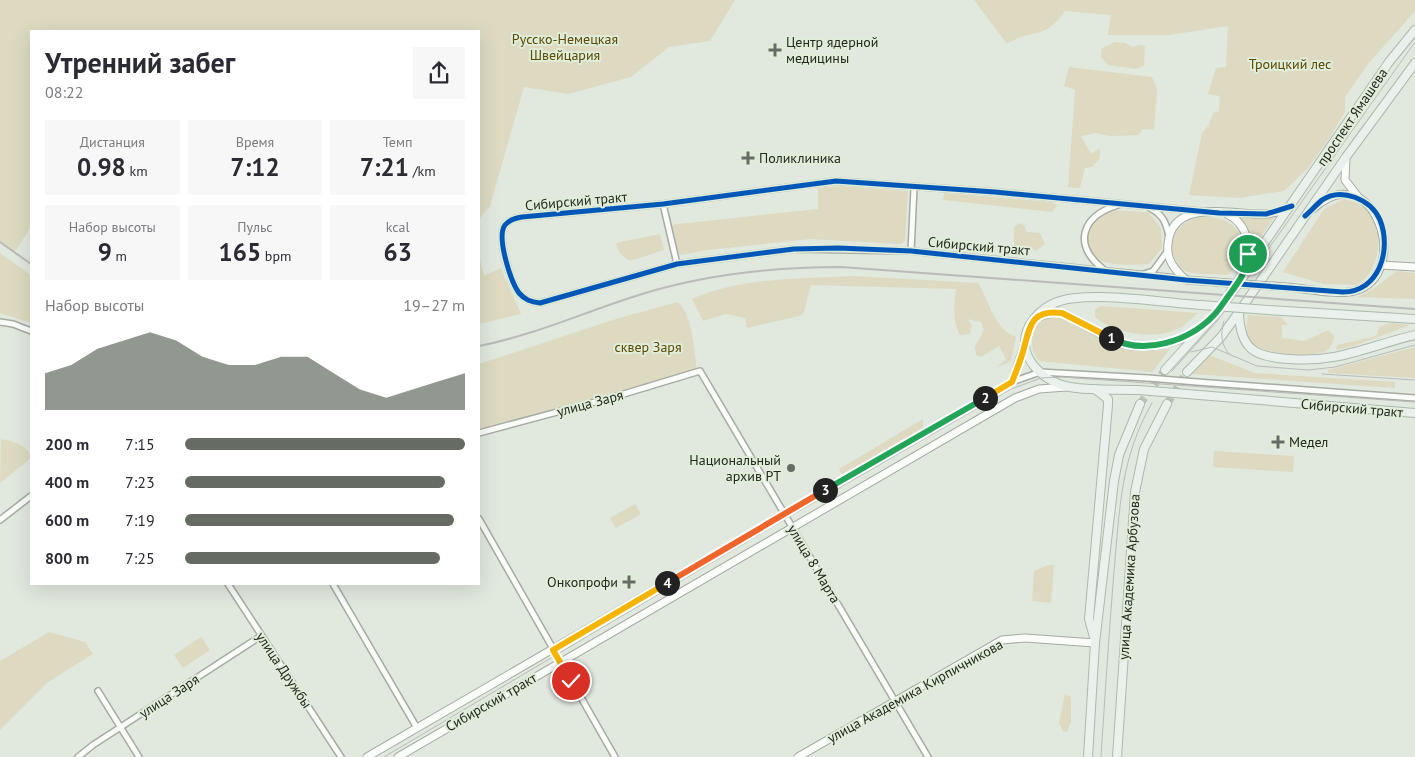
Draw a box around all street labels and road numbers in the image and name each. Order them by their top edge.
street label: проспект Ямашева [1313,65,1391,169]
street label: Сибирский тракт [524,188,628,214]
street label: Сибирский тракт [927,233,1031,259]
street label: улица Заря [555,385,625,421]
street label: Сибирский тракт [1300,395,1404,421]
street label: улица Академика Арбузова [1114,493,1144,661]
street label: улица 8 Марта [783,521,845,607]
street label: улица Дружбы [252,628,316,712]
street label: улица Академика Кирпичникова [824,635,1006,747]
street label: Сибирский тракт [442,668,540,735]
street label: улица Заря [136,670,202,722]

